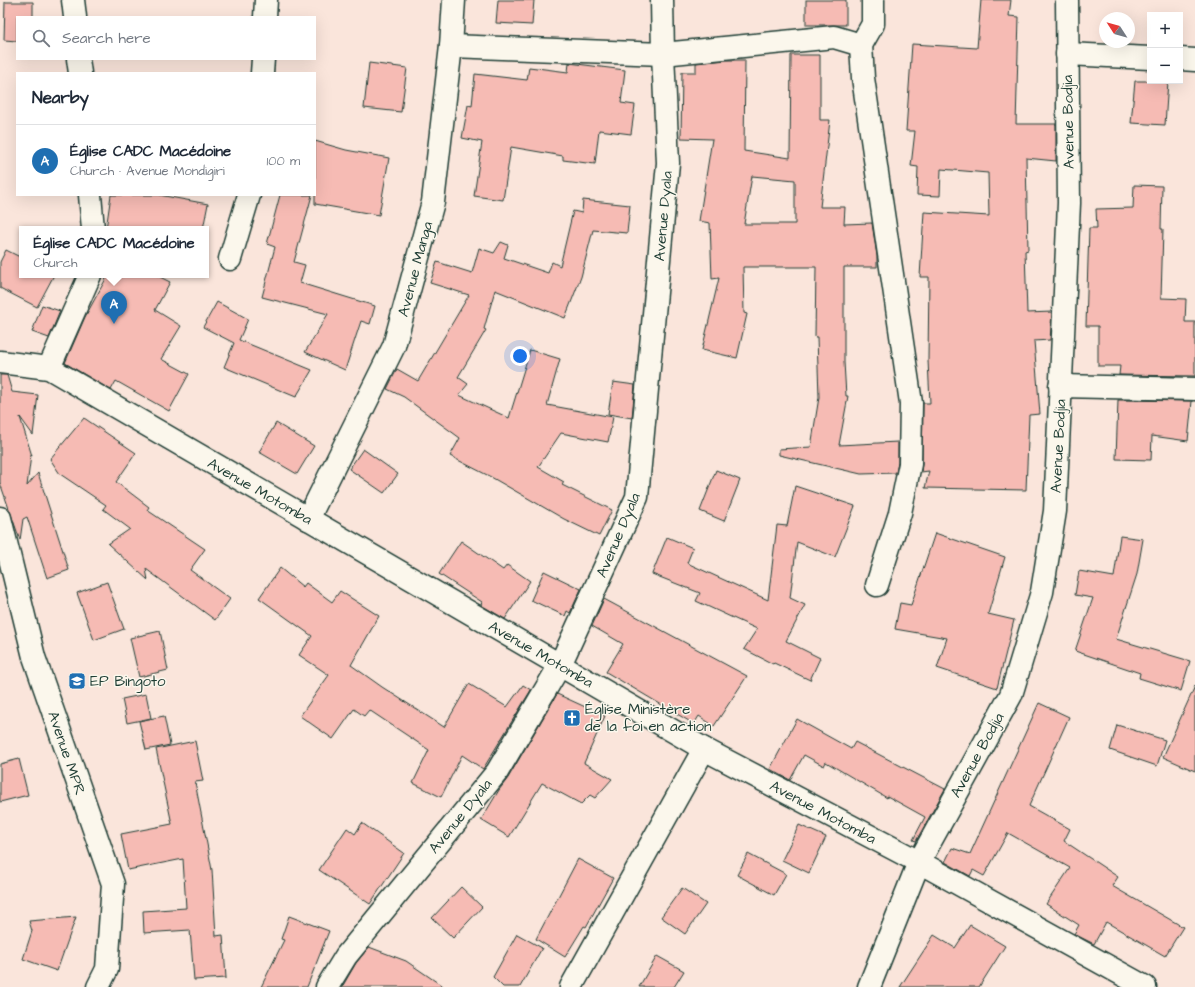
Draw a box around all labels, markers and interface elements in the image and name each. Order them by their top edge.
north arrow [1099,12,1135,48]
map controls [1147,12,1183,84]
button: + [1147,12,1183,48]
search box [16,16,316,60]
icon: search [30,27,52,49]
text: Search here [62,28,151,49]
button: − [1147,48,1183,84]
street label: Avenue Bodjia [1057,74,1080,169]
text: Nearby [32,86,89,110]
text: Église CADC Macédoine [70,141,231,162]
text: A [41,152,49,170]
text: 100 m [267,152,300,170]
text: Church · Avenue Mondigiri [70,162,225,180]
street label: Avenue Dyala [649,170,679,262]
street label: Avenue Manga [393,219,439,319]
popup [19,226,209,278]
text: Église CADC Macédoine [33,233,195,254]
text: Church [33,254,78,272]
pin: A [101,291,127,324]
your location [510,346,530,366]
street label: Avenue Bodjia [1046,398,1071,494]
street label: Avenue Motomba [203,453,316,530]
street label: Avenue Dyala [591,489,647,581]
street label: Avenue Motomba [484,616,597,693]
school or university icon: EP Bingoto [67,671,87,691]
place label: EP Bingoto [90,671,166,693]
place label: Église Ministère de la foi en action [585,699,712,737]
street label: Avenue MPR [42,708,91,798]
church icon: Église Ministère de la foi en action [562,708,582,728]
street label: Avenue Bodjia [945,709,1010,801]
street label: Avenue Dyala [424,774,498,859]
street label: Avenue Motomba [766,776,880,850]

